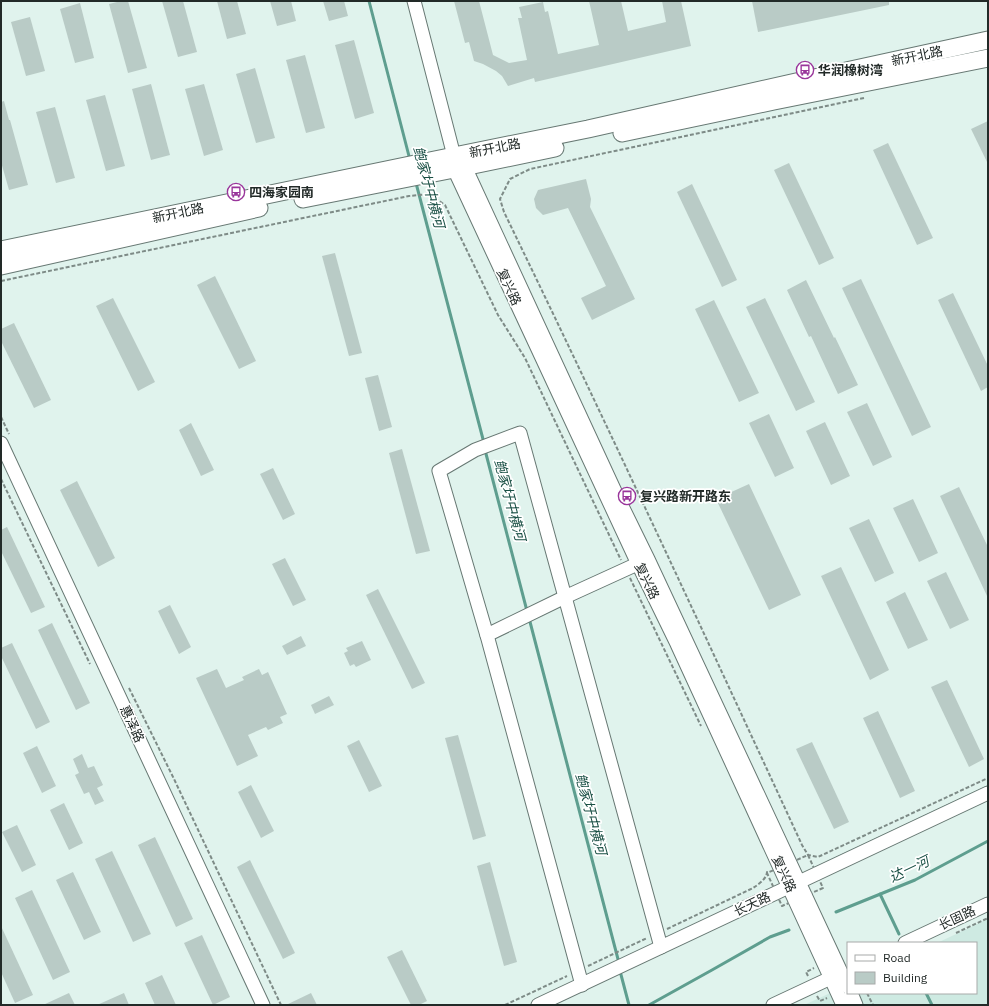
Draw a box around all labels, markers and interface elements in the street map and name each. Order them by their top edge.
street label: 新开北路 [890,42,944,70]
bus stop icon: 华润橡树湾 [795,60,815,80]
place label: 华润橡树湾 [818,62,883,79]
street label: 新开北路 [468,135,522,161]
water label: 鲍家圩中横河 [409,144,449,233]
bus stop icon: 四海家园南 [226,182,246,202]
place label: 四海家园南 [249,184,314,201]
street label: 新开北路 [151,199,205,227]
street label: 复兴路 [493,266,525,308]
water label: 鲍家圩中横河 [490,457,530,546]
bus stop icon: 复兴路新开路东 [617,486,637,506]
place label: 复兴路新开路东 [640,488,731,505]
street label: 复兴路 [631,560,663,602]
street label: 惠泽路 [116,703,148,745]
water label: 鲍家圩中横河 [571,771,611,860]
water label: 达一河 [886,851,935,886]
street label: 复兴路 [768,853,800,895]
street label: 长天路 [731,888,773,920]
street label: 长固路 [936,902,978,934]
legend [847,942,977,994]
text: Road [883,950,911,965]
text: Building [883,970,928,985]

